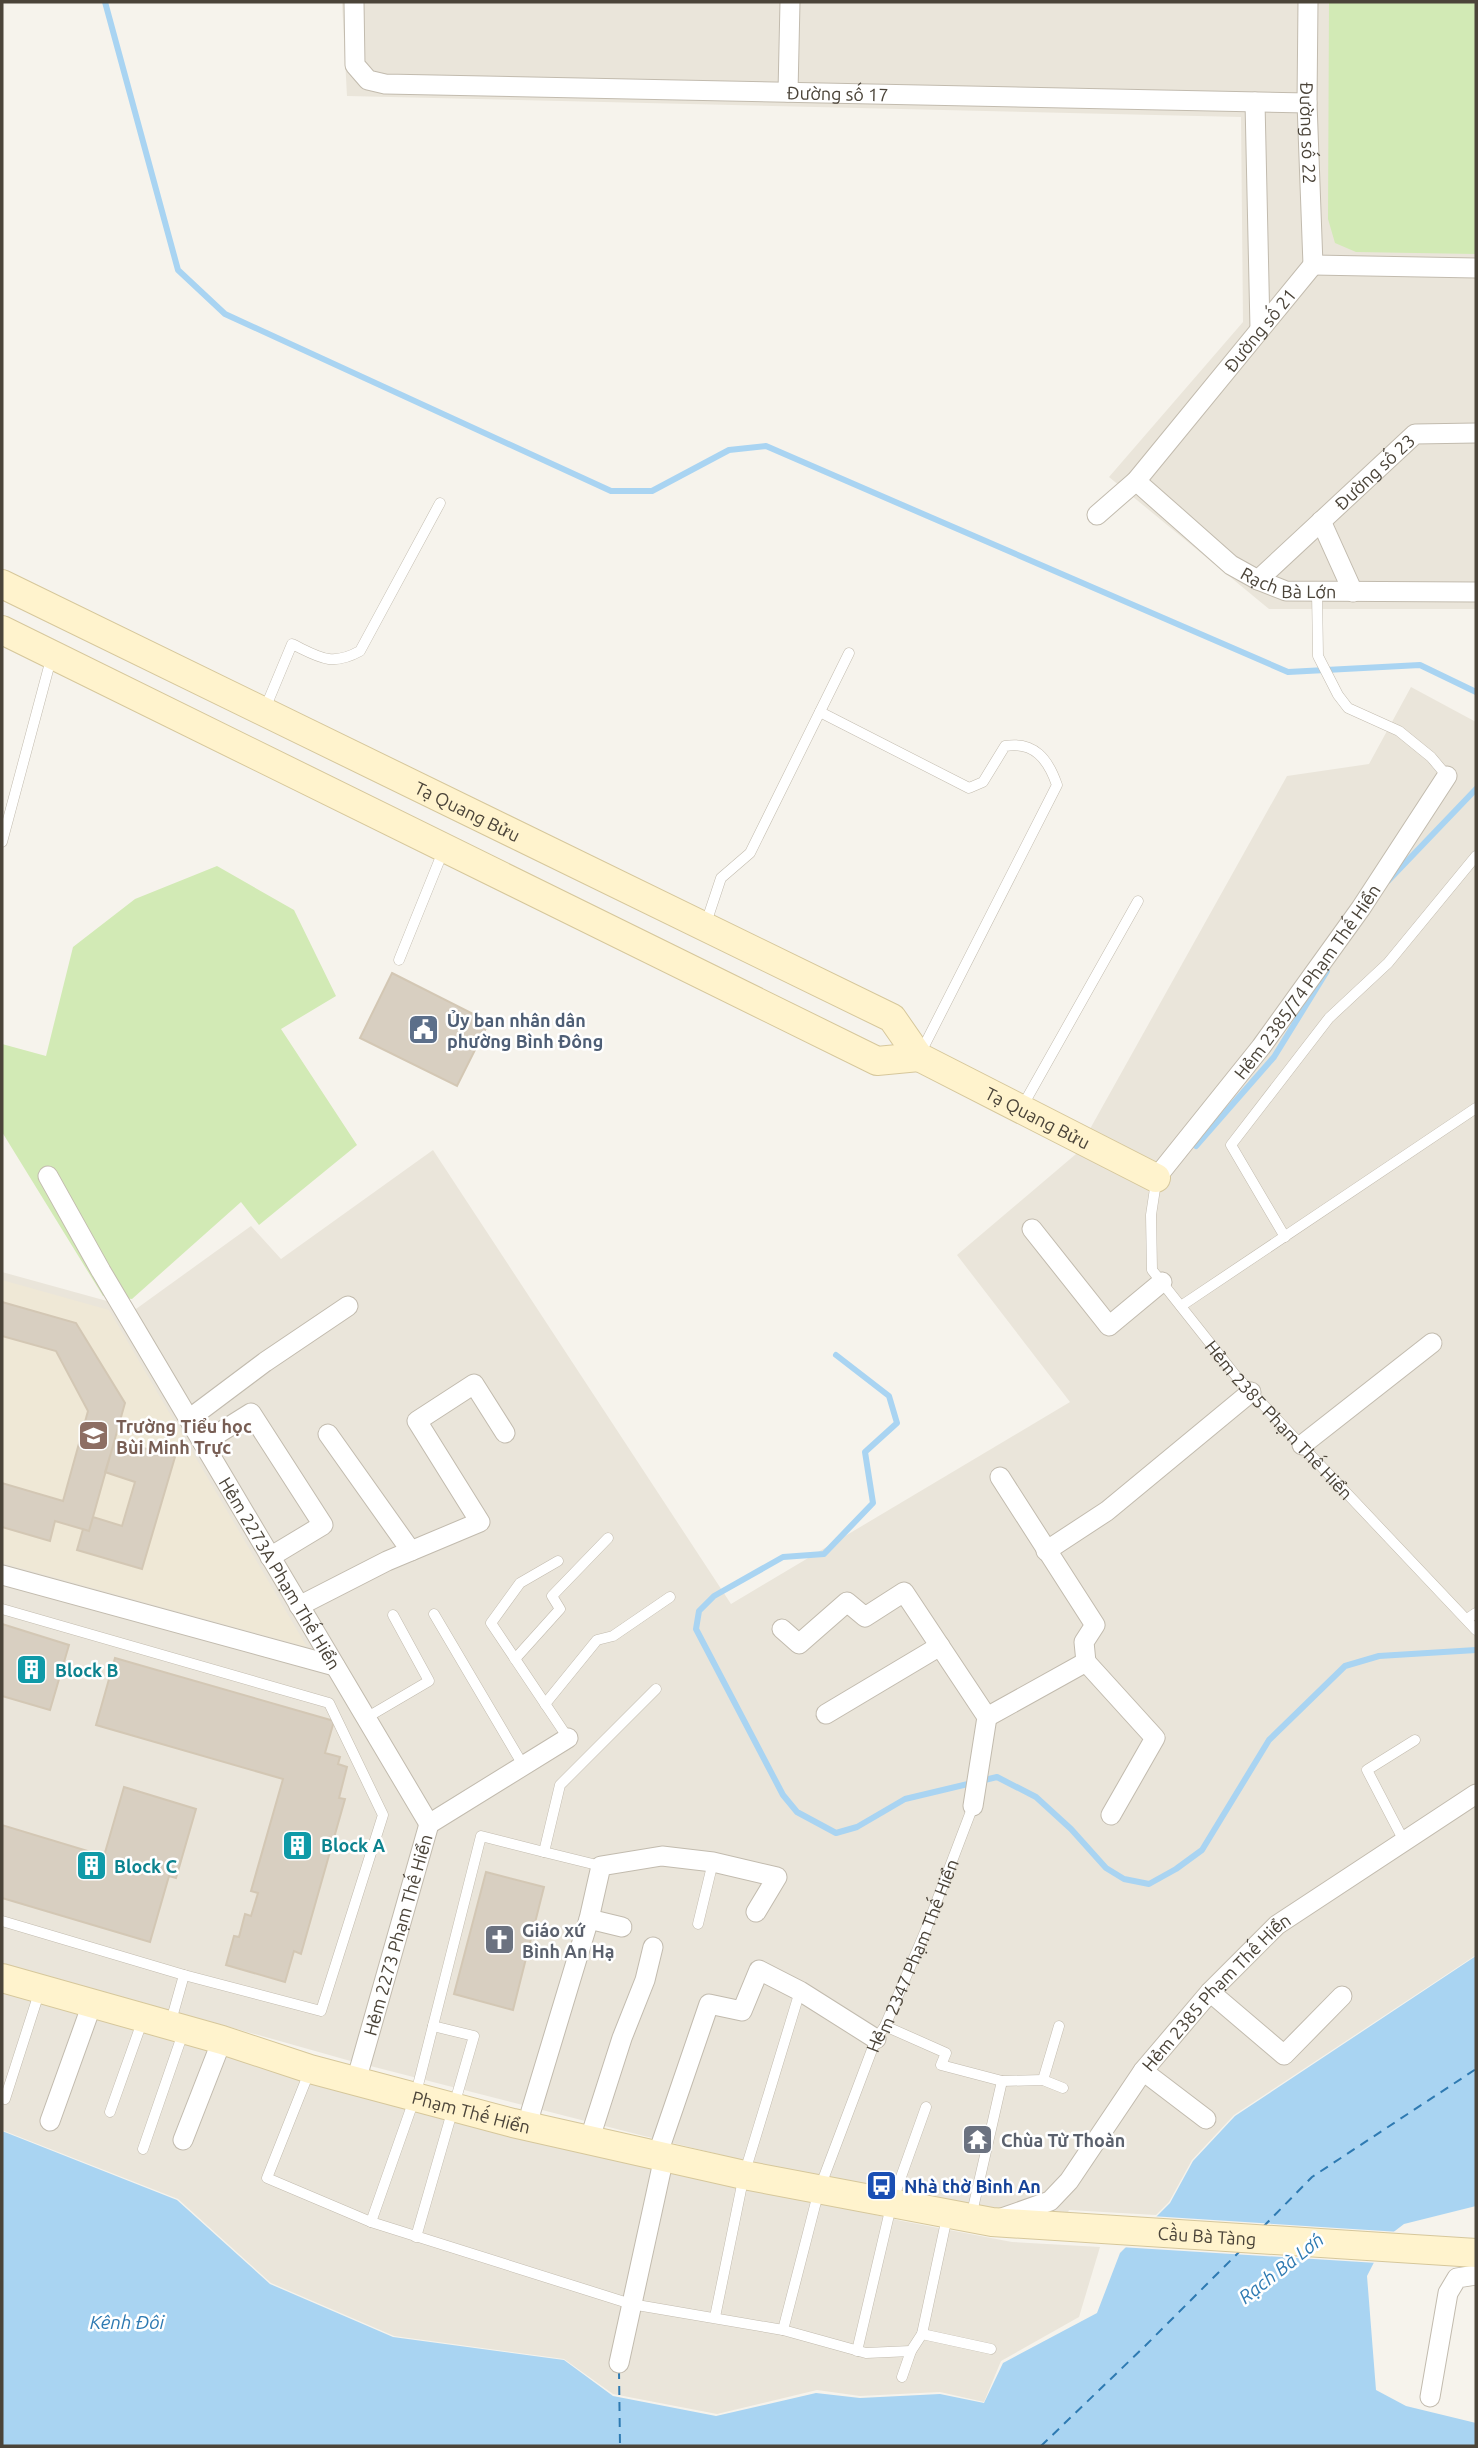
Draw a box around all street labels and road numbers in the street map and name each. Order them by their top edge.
street label: Đường số 17 [787,81,889,104]
street label: Đường số 22 [1297,82,1322,184]
street label: Đường số 21 [1220,284,1300,376]
street label: Đường số 23 [1330,430,1418,514]
street label: Rạch Bà Lớn [1238,563,1336,601]
street label: Tạ Quang Bửu [412,777,524,845]
street label: Hẻm 2385/74 Phạm Thế Hiển [1230,880,1384,1083]
street label: Tạ Quang Bửu [982,1083,1093,1153]
street label: Hẻm 2385 Phạm Thế Hiển [1202,1336,1357,1503]
street label: Hẻm 2273A Phạm Thế Hiển [215,1473,345,1673]
street label: Hẻm 2273 Phạm Thế Hiển [359,1832,436,2038]
street label: Hẻm 2347 Phạm Thế Hiển [862,1856,962,2055]
street label: Hẻm 2385 Phạm Thế Hiển [1138,1909,1294,2075]
street label: Phạm Thế Hiển [410,2087,532,2137]
street label: Cầu Bà Tàng [1157,2221,1257,2249]

